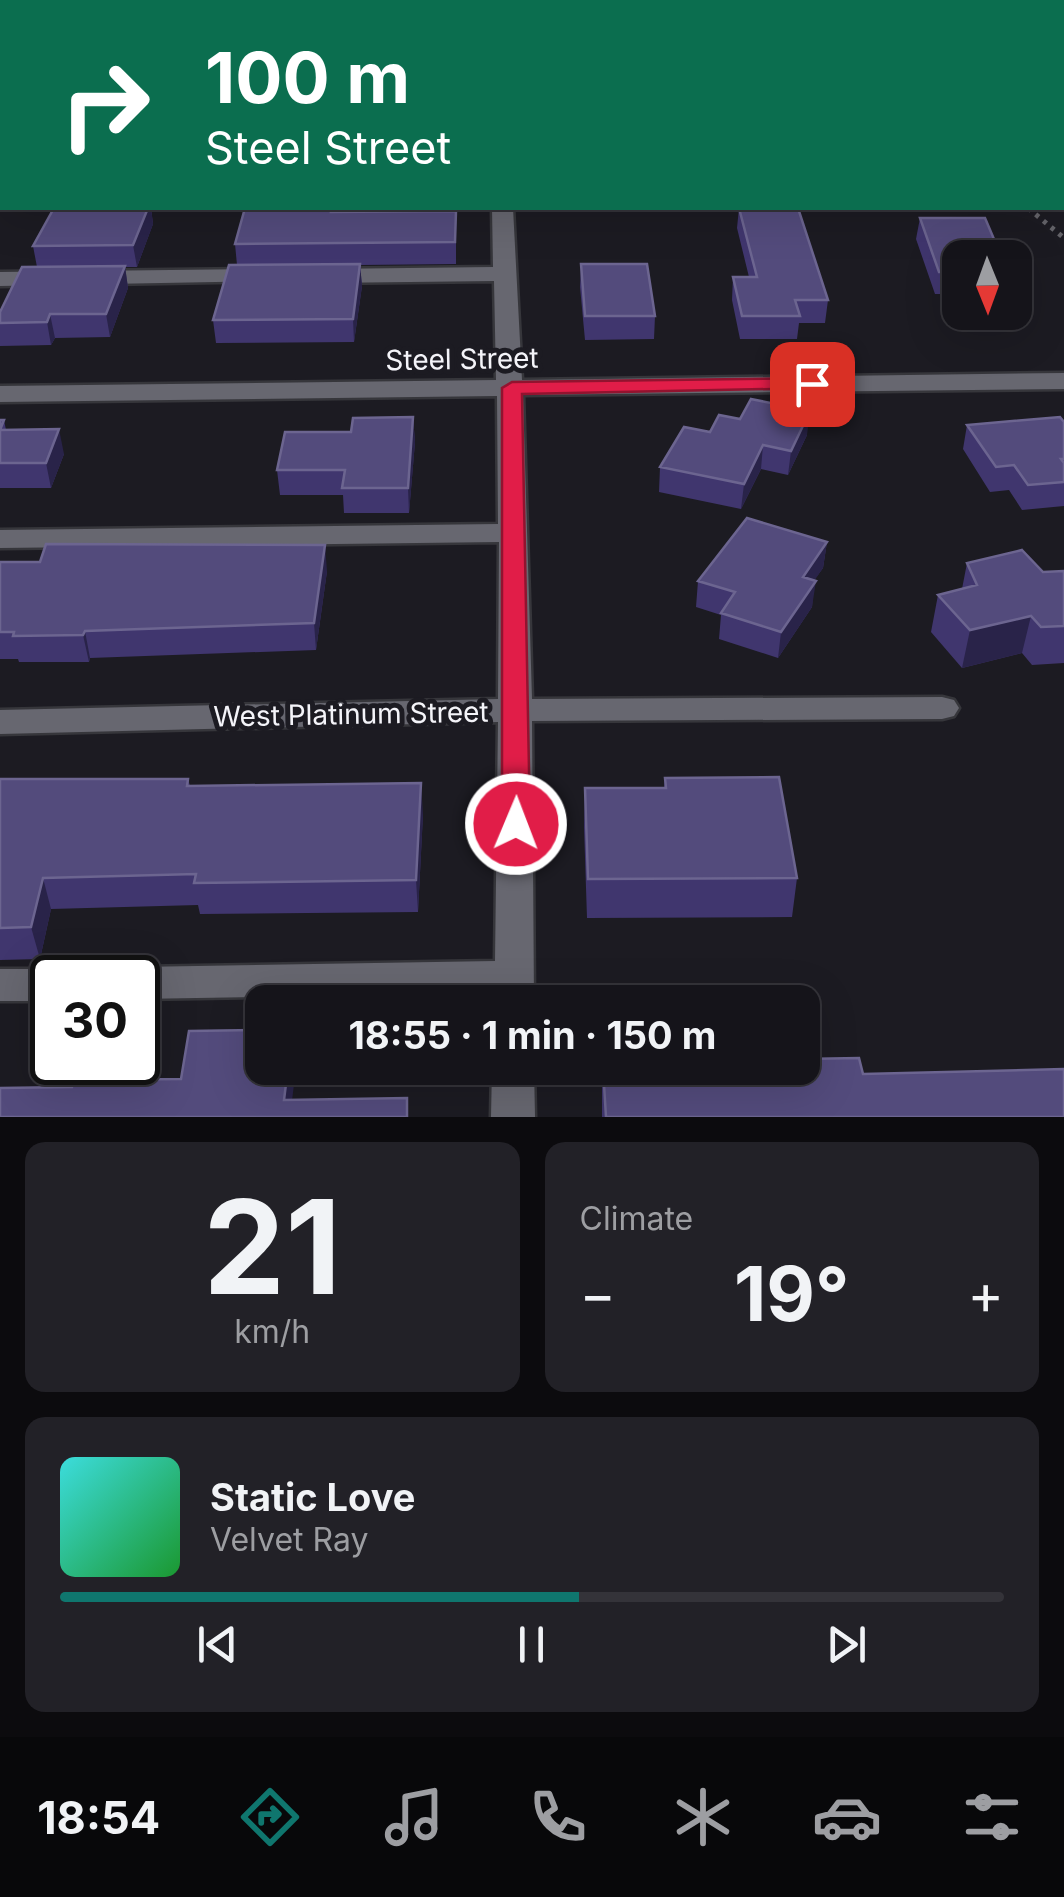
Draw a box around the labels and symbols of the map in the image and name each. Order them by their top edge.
north arrow [942,240,1032,330]
street label: Steel Street [385,341,539,377]
pin [770,342,855,427]
street label: West Platinum Street [213,695,489,733]
position arrow [464,772,568,876]
speed limit sign: 30 [30,955,160,1085]

